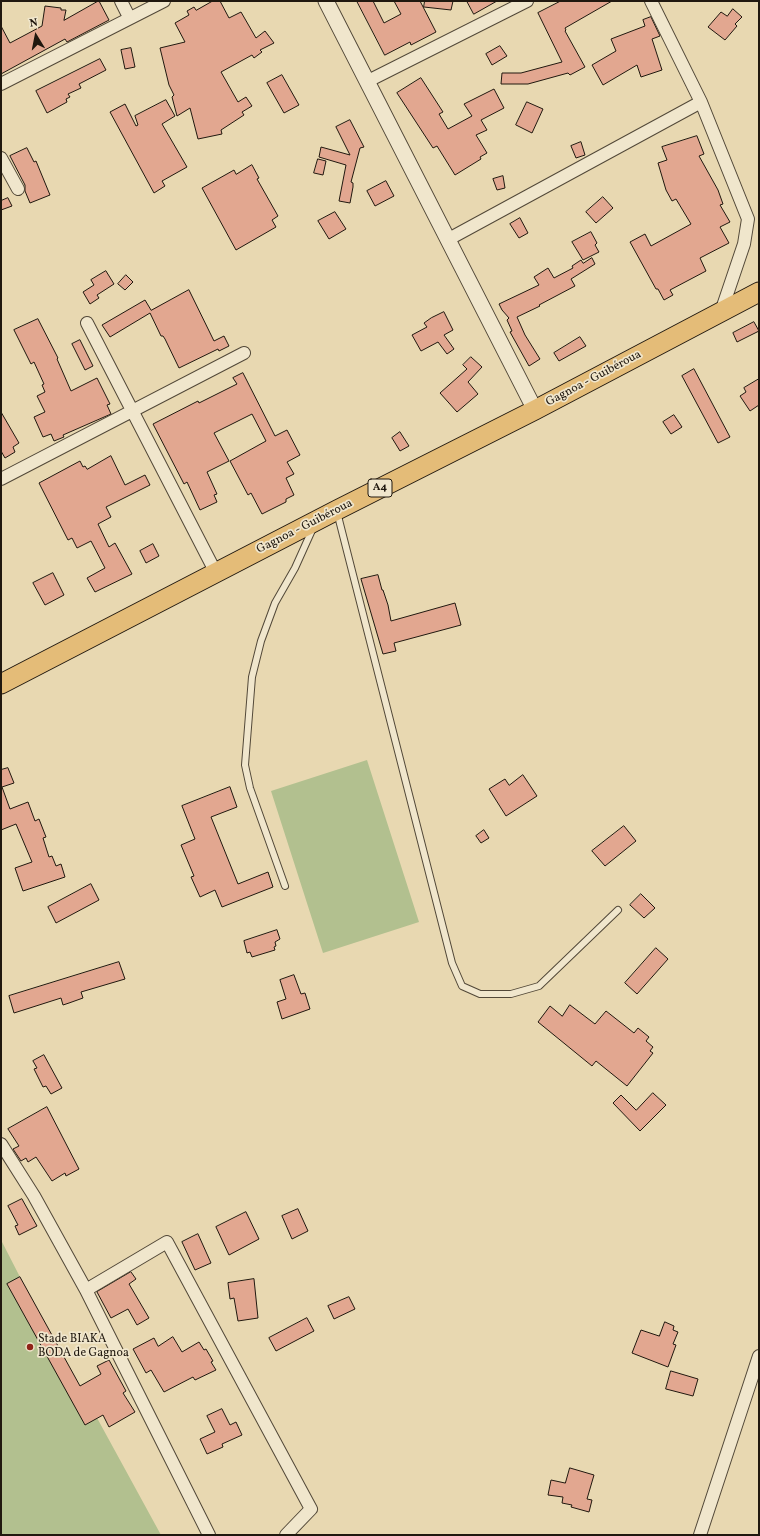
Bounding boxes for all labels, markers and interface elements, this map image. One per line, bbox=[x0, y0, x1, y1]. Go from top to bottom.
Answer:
north arrow bbox=[16, 16, 56, 56]
text: N bbox=[29, 16, 39, 32]
street label: Gagnoa - Guibéroua bbox=[544, 348, 644, 410]
road number: A4 bbox=[368, 479, 392, 497]
street label: Gagnoa - Guibéroua bbox=[255, 497, 355, 557]
place label: Stade BIAKA BODA de Gagnoa bbox=[38, 1333, 129, 1361]
marker: Stade BIAKA BODA de Gagnoa bbox=[25, 1342, 35, 1352]

